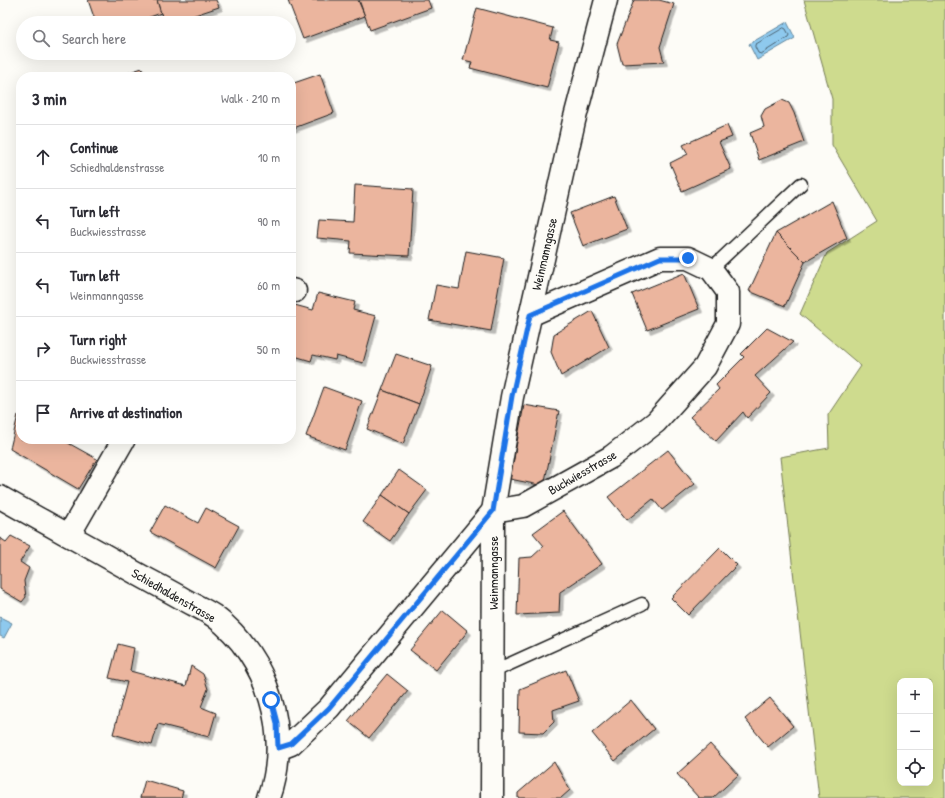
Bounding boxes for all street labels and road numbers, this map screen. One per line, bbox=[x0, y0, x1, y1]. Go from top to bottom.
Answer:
street label: Weinmanngasse bbox=[527, 216, 561, 292]
street label: Buckwiesstrasse bbox=[545, 445, 619, 499]
street label: Weinmanngasse bbox=[484, 536, 502, 610]
street label: Schiedhaldenstrasse bbox=[129, 564, 219, 626]

